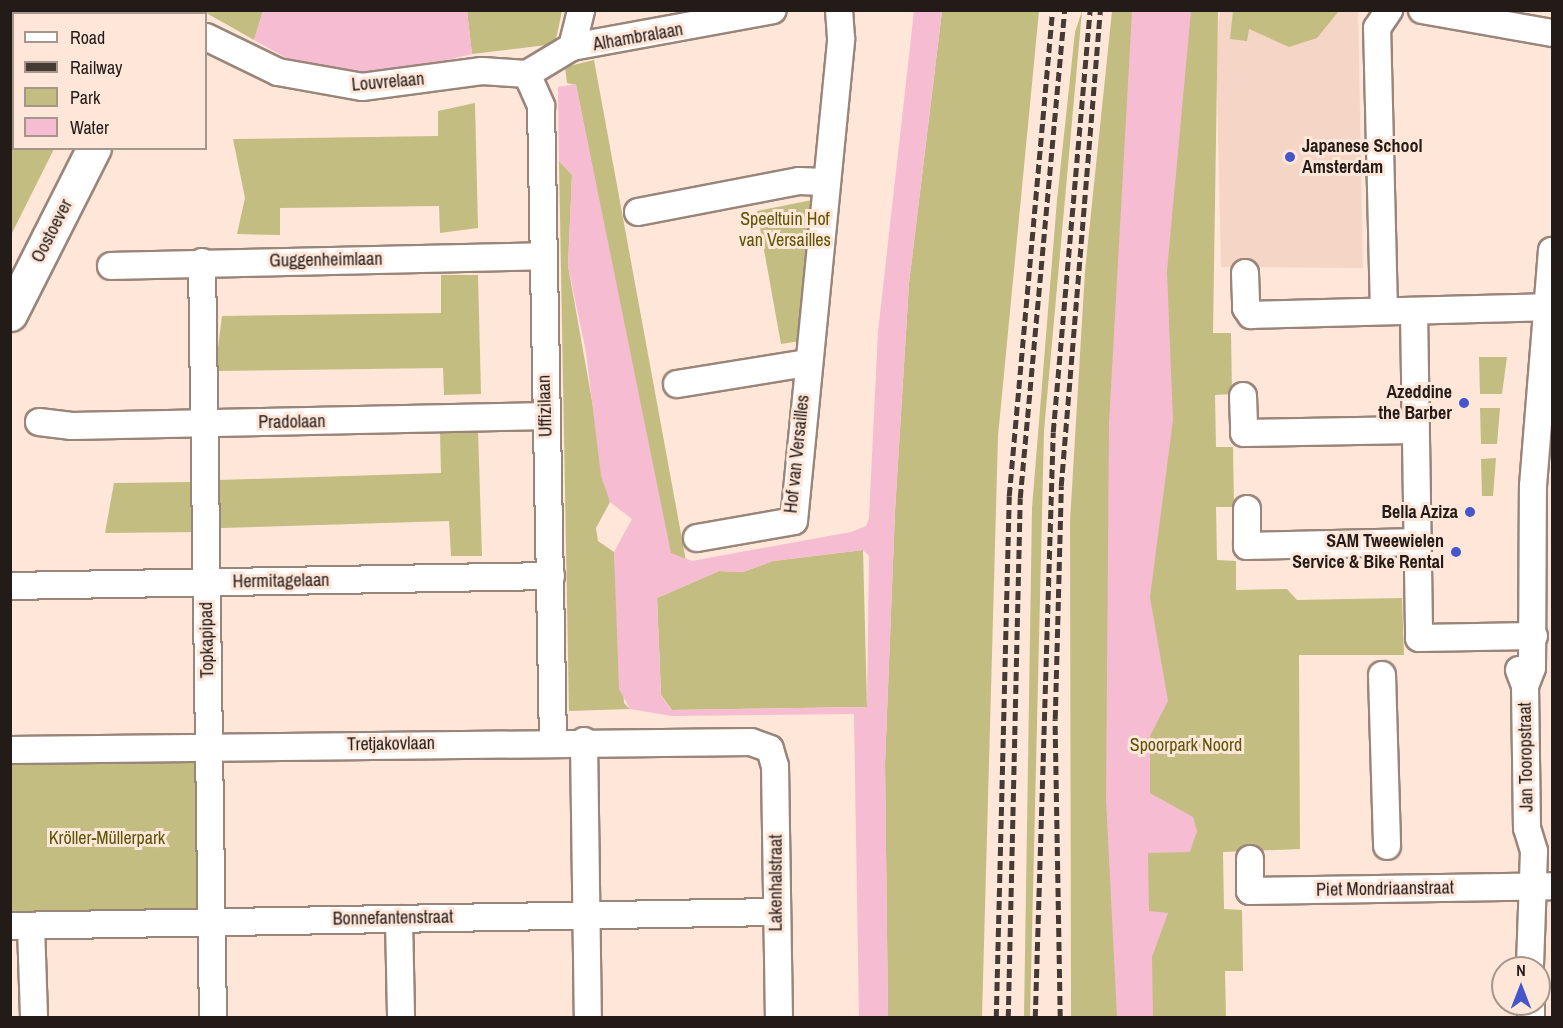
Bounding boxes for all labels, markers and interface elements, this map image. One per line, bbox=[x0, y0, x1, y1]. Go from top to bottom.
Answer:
legend bbox=[12, 12, 207, 150]
street label: Alhambralaan bbox=[591, 18, 685, 56]
text: Road bbox=[70, 25, 105, 50]
text: Railway bbox=[70, 55, 123, 80]
street label: Louvrelaan bbox=[351, 68, 425, 96]
text: Park bbox=[70, 85, 100, 110]
text: Water bbox=[70, 115, 109, 140]
place label: Japanese School Amsterdam bbox=[1302, 136, 1423, 178]
marker: Japanese School Amsterdam bbox=[1283, 150, 1297, 164]
street label: Oostoever bbox=[27, 196, 77, 266]
park label: Speeltuin Hof van Versailles bbox=[739, 209, 831, 252]
street label: Guggenheimlaan bbox=[269, 248, 383, 272]
street label: Uffizilaan bbox=[533, 375, 557, 437]
place label: Azeddine the Barber bbox=[1378, 382, 1452, 424]
street label: Hof van Versailles bbox=[780, 394, 814, 514]
marker: Azeddine the Barber bbox=[1457, 396, 1471, 410]
street label: Pradolaan bbox=[258, 411, 326, 433]
place label: Bella Aziza bbox=[1381, 501, 1458, 523]
marker: Bella Aziza bbox=[1463, 505, 1477, 519]
place label: SAM Tweewielen Service & Bike Rental bbox=[1292, 531, 1444, 574]
marker: SAM Tweewielen Service & Bike Rental bbox=[1449, 545, 1463, 559]
street label: Hermitagelaan bbox=[232, 569, 330, 593]
street label: Topkapipad bbox=[196, 602, 218, 678]
street label: Jan Tooropstraat bbox=[1514, 702, 1538, 812]
street label: Tretjakovlaan bbox=[347, 732, 435, 756]
park label: Spoorpark Noord bbox=[1130, 734, 1242, 756]
park label: Kröller-Müllerpark bbox=[49, 827, 165, 849]
street label: Lakenhalstraat bbox=[765, 835, 787, 931]
street label: Piet Mondriaanstraat bbox=[1316, 877, 1454, 901]
street label: Bonnefantenstraat bbox=[333, 906, 453, 930]
north arrow bbox=[1491, 956, 1551, 1016]
text: N bbox=[1516, 959, 1526, 981]

